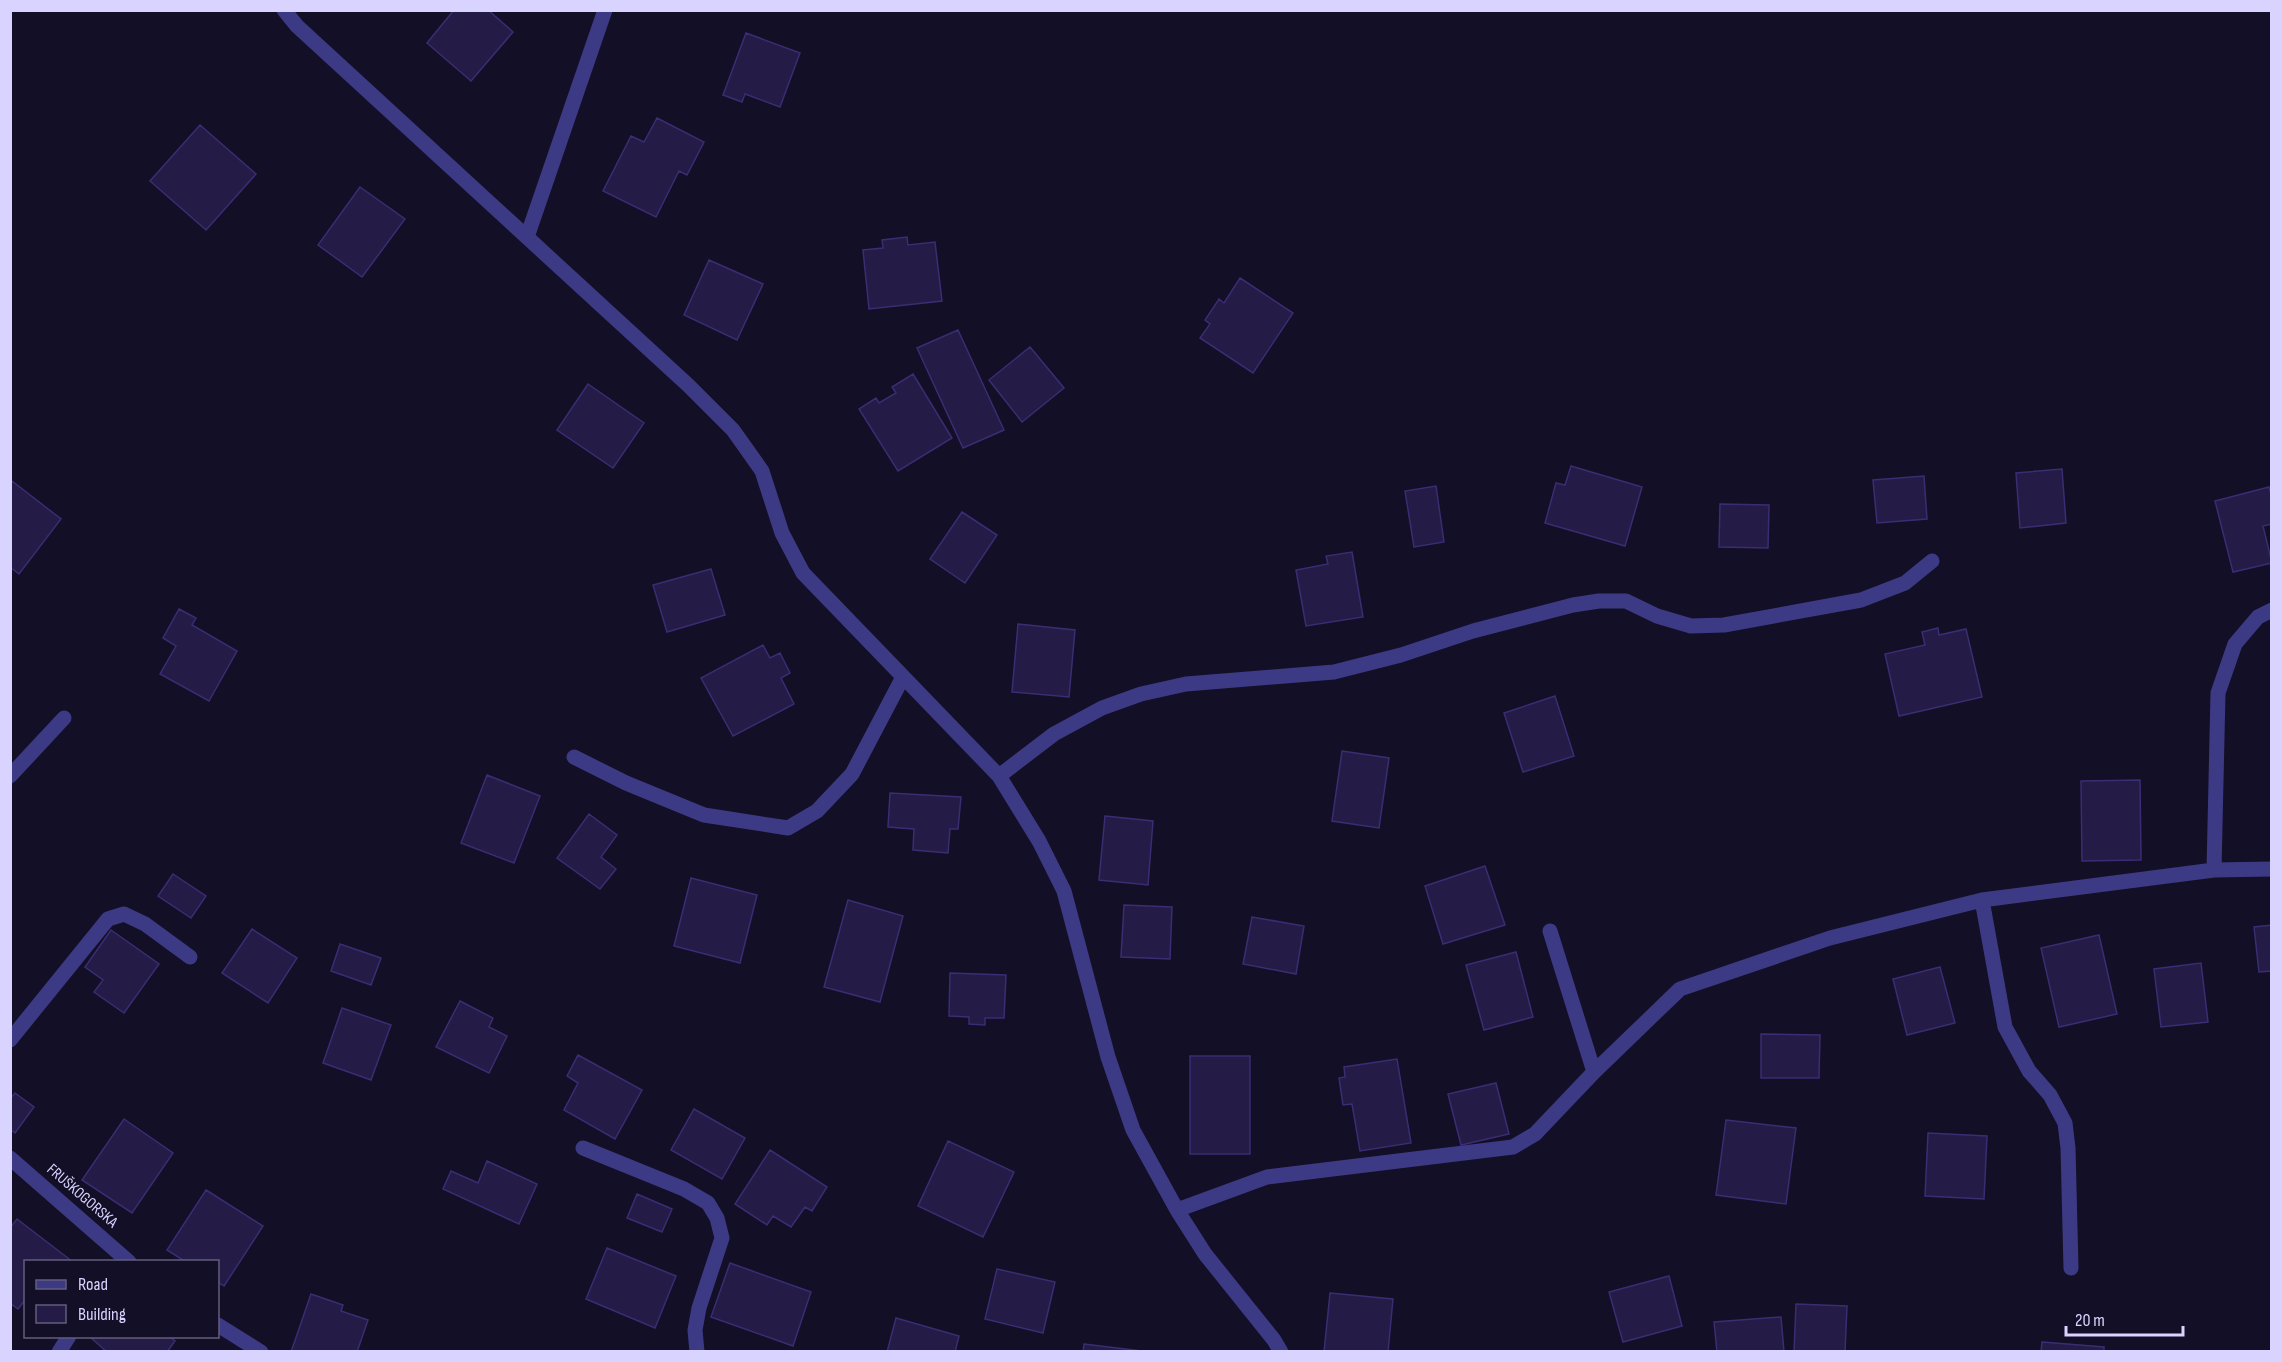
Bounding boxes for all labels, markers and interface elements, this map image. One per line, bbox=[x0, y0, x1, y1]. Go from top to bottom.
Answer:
street label: FRUŠKOGORSKA bbox=[43, 1160, 121, 1232]
legend bbox=[24, 1260, 219, 1338]
text: Road bbox=[78, 1274, 108, 1295]
scale bar bbox=[2066, 1299, 2183, 1337]
text: Building bbox=[78, 1304, 126, 1325]
text: 20 m bbox=[2075, 1310, 2105, 1331]

